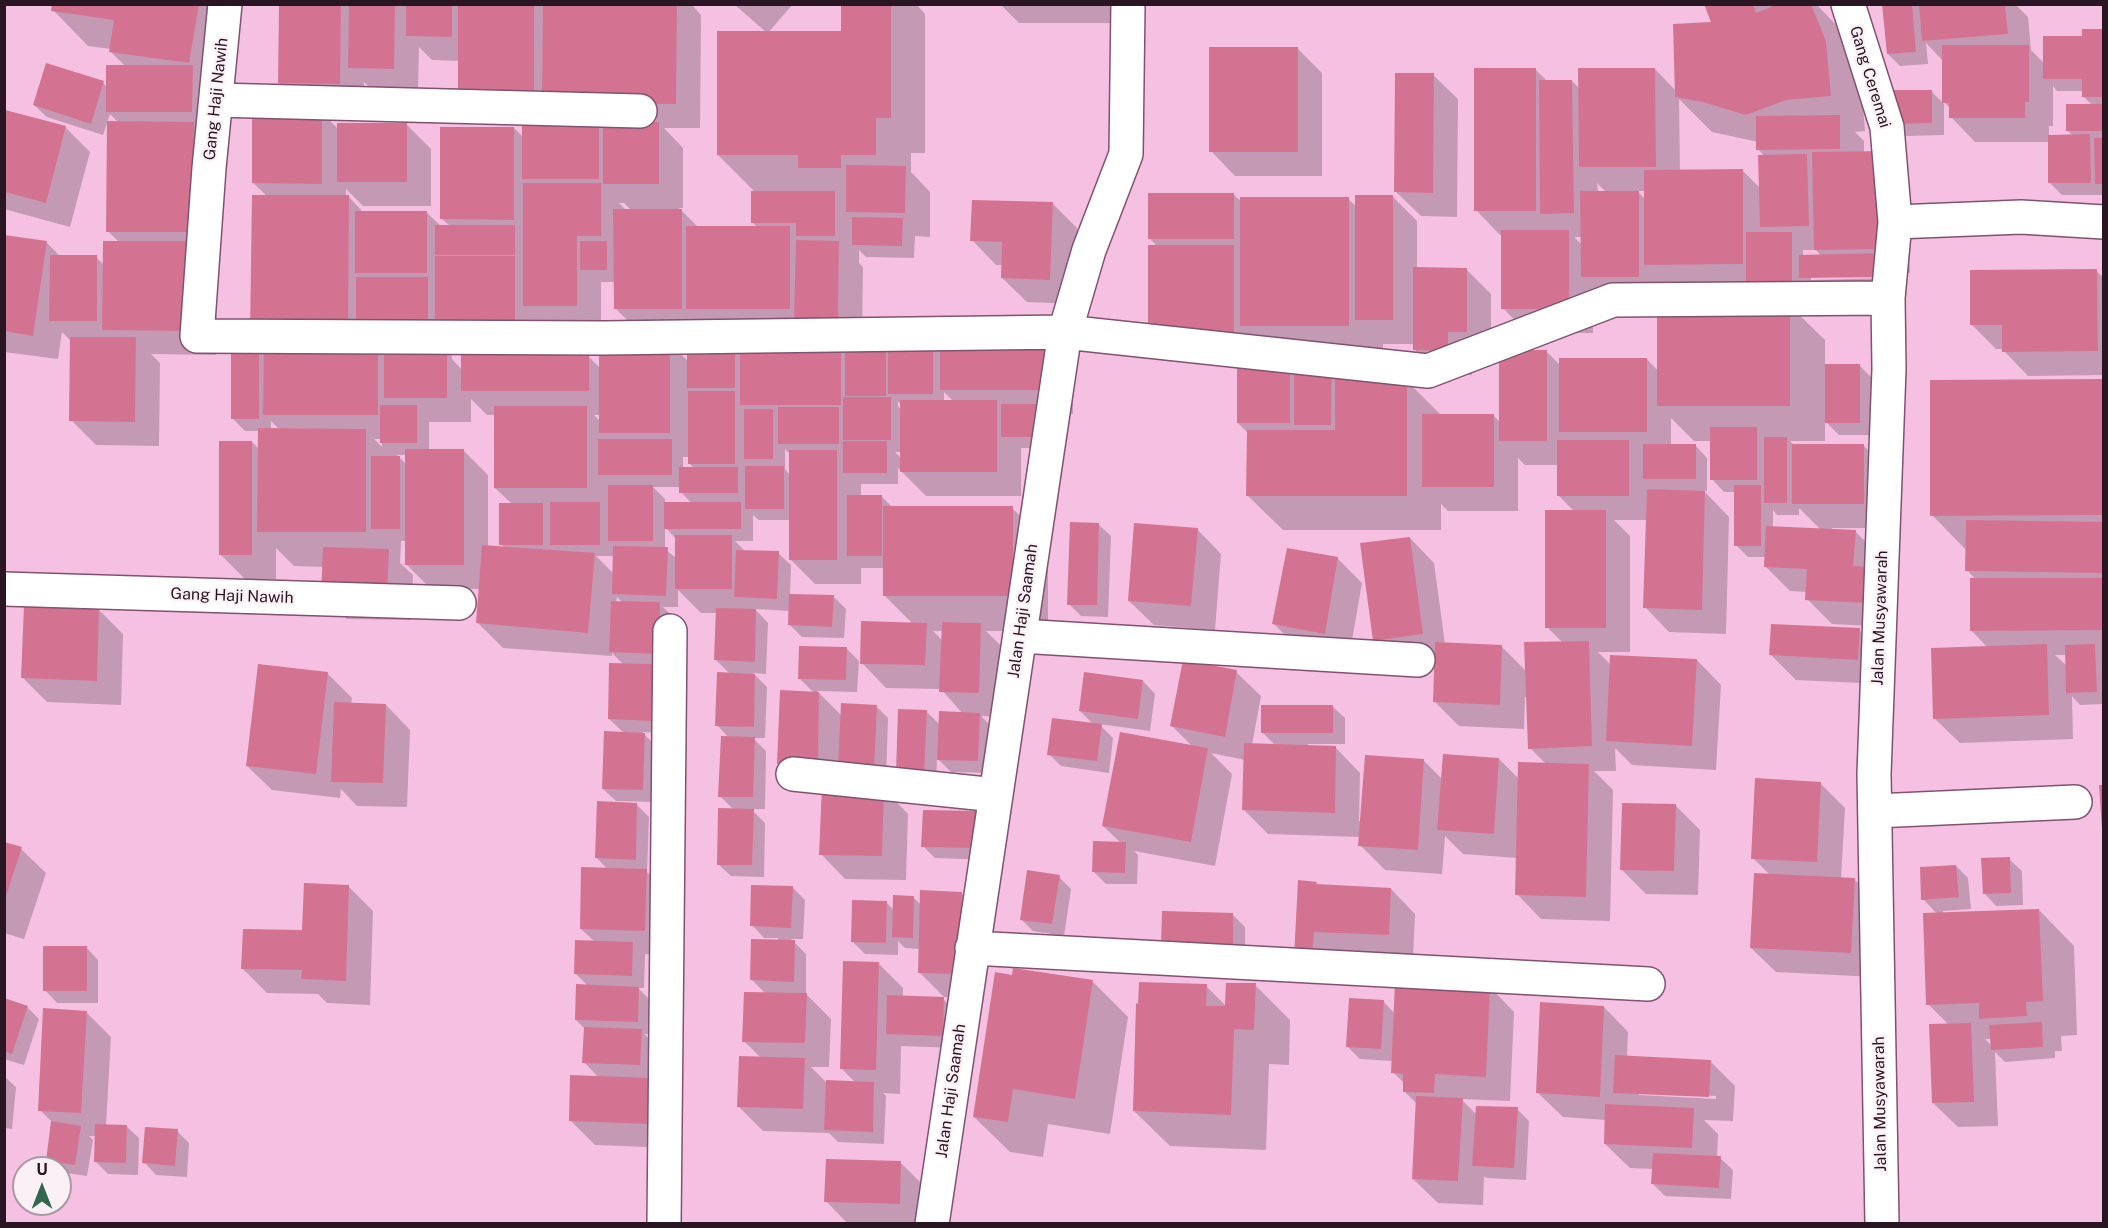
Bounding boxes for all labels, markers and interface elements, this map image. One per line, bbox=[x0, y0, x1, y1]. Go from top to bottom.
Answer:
street label: Gang Ceremai bbox=[1845, 24, 1895, 130]
street label: Gang Haji Nawih bbox=[200, 37, 232, 161]
street label: Jalan Haji Saamah bbox=[1004, 543, 1042, 679]
street label: Jalan Musyawarah bbox=[1868, 550, 1892, 686]
street label: Gang Haji Nawih bbox=[170, 584, 294, 608]
street label: Jalan Haji Saamah bbox=[932, 1023, 970, 1159]
street label: Jalan Musyawarah bbox=[1869, 1036, 1891, 1172]
north arrow bbox=[12, 1156, 72, 1216]
text: U bbox=[36, 1160, 48, 1179]

